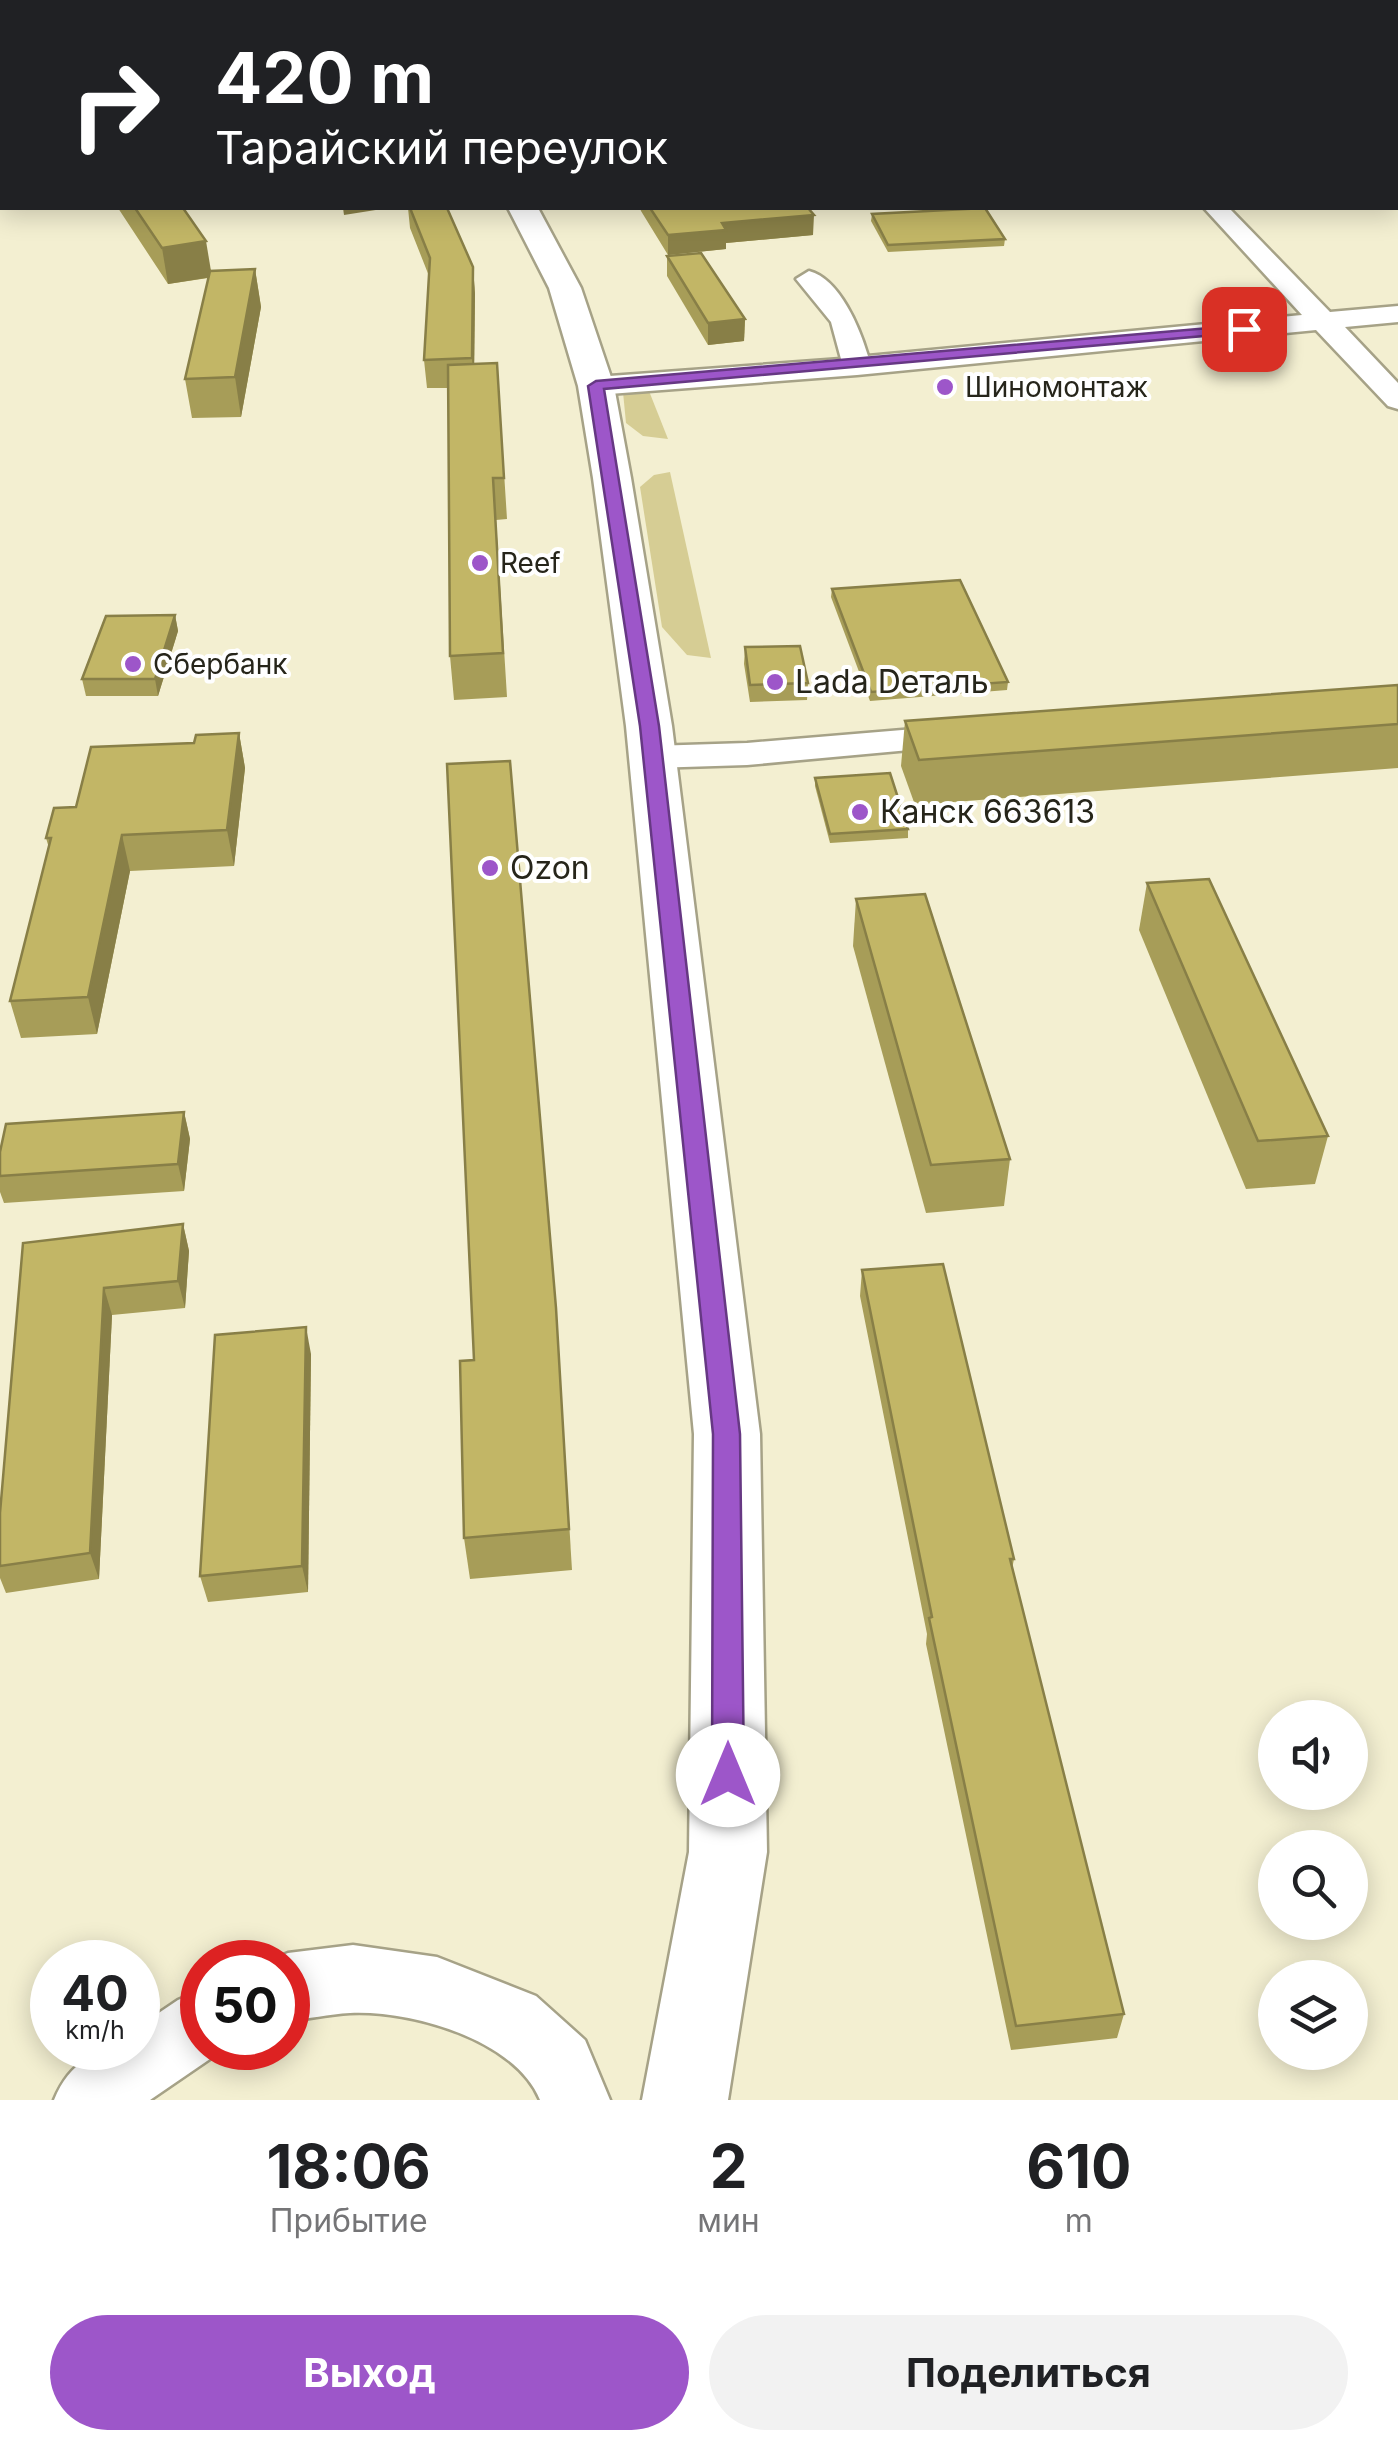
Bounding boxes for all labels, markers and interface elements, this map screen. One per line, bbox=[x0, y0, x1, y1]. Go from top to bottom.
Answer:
text: 420 m bbox=[215, 35, 434, 120]
icon: right bbox=[50, 40, 180, 170]
text: Тарайский переулок bbox=[215, 120, 668, 175]
pin bbox=[1202, 287, 1287, 372]
icon: arrive bbox=[1217, 302, 1272, 357]
place label: Шиномонтаж bbox=[965, 370, 1148, 404]
marker: Шиномонтаж bbox=[934, 376, 956, 398]
place label: Reef bbox=[500, 546, 561, 580]
marker: Reef bbox=[469, 552, 491, 574]
place label: Сбербанк bbox=[153, 647, 288, 681]
marker: Сбербанк bbox=[122, 653, 144, 675]
place label: Lada Dеталь bbox=[795, 662, 989, 701]
marker: Lada Dеталь bbox=[764, 671, 786, 693]
place label: Канск 663613 bbox=[880, 792, 1095, 831]
marker: Канск 663613 bbox=[849, 801, 871, 823]
place label: Ozon bbox=[510, 848, 590, 887]
marker: Ozon bbox=[479, 857, 501, 879]
map controls bbox=[1258, 1700, 1368, 2070]
button: sound bbox=[1258, 1700, 1368, 1810]
position arrow bbox=[676, 1723, 780, 1827]
button: search bbox=[1258, 1830, 1368, 1940]
speed limit sign: 50 bbox=[180, 1940, 310, 2070]
button: layers bbox=[1258, 1960, 1368, 2070]
text: 40 bbox=[61, 1963, 129, 2023]
text: km/h bbox=[65, 2015, 125, 2045]
text: 18:06 bbox=[266, 2130, 431, 2202]
text: 2 bbox=[710, 2130, 747, 2202]
text: 610 bbox=[1026, 2130, 1132, 2202]
text: Прибытие bbox=[270, 2201, 428, 2240]
text: мин bbox=[697, 2201, 760, 2240]
text: m bbox=[1065, 2201, 1093, 2240]
button: Выход bbox=[50, 2315, 689, 2430]
button: Поделиться bbox=[709, 2315, 1348, 2430]

